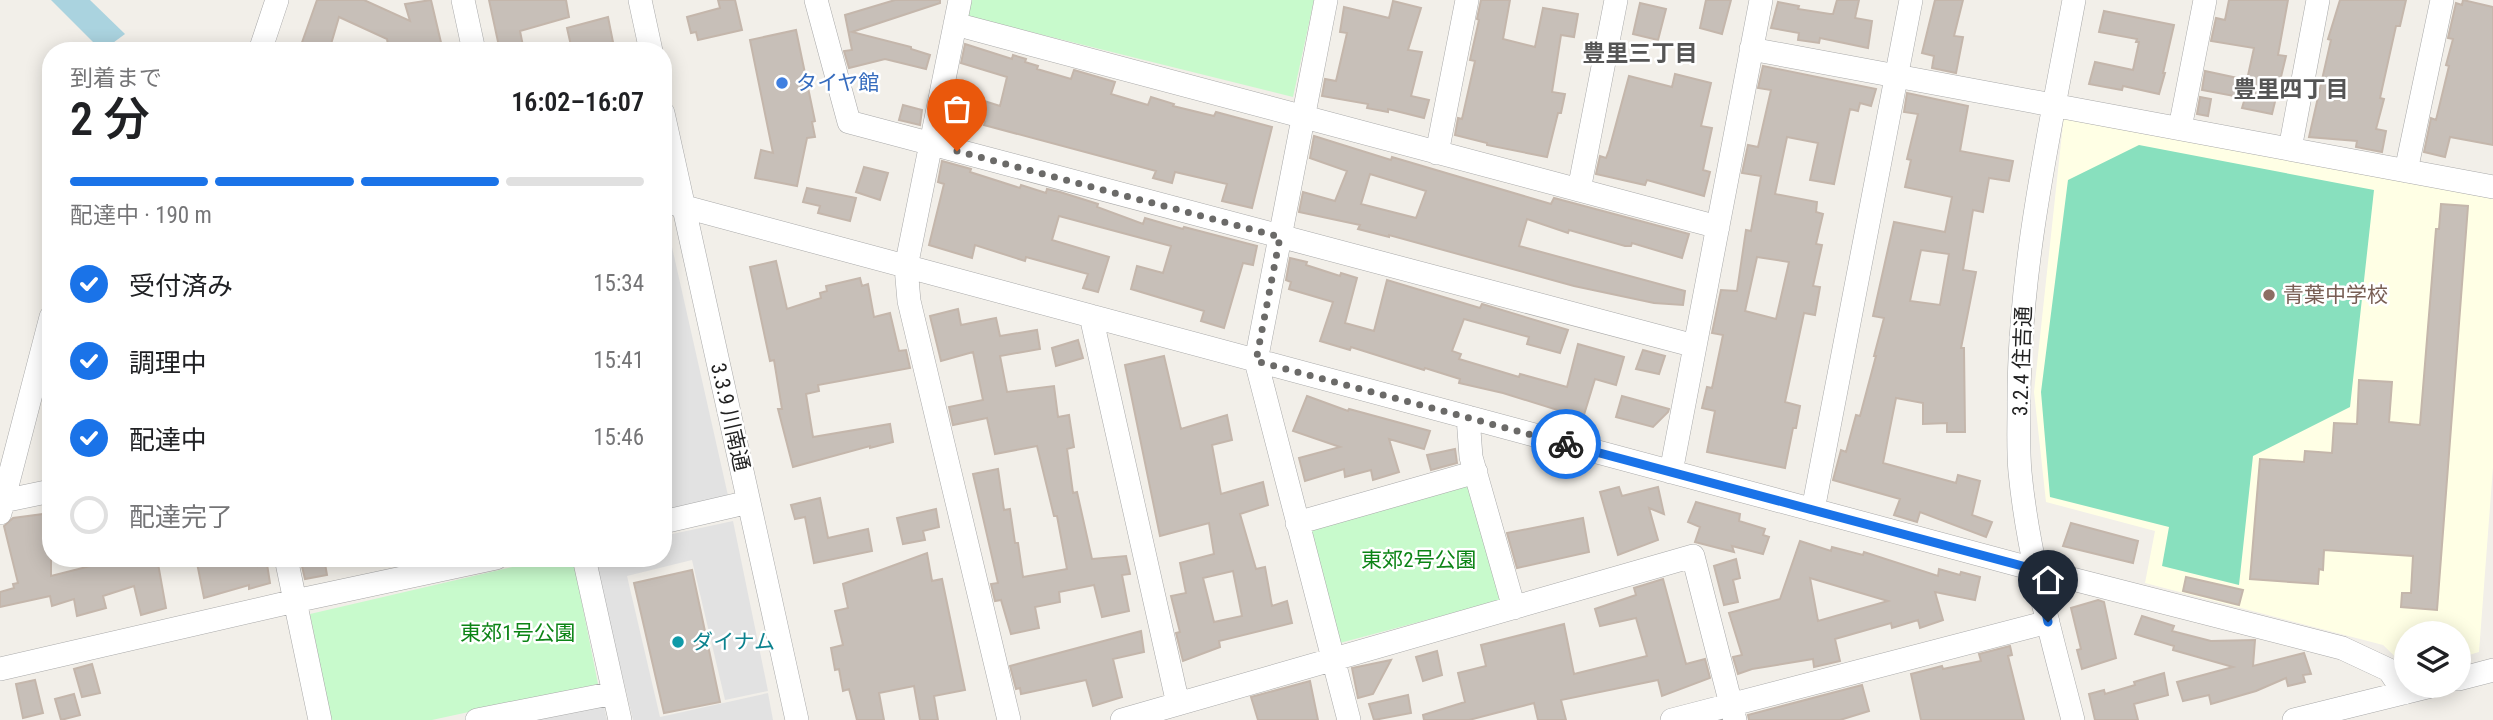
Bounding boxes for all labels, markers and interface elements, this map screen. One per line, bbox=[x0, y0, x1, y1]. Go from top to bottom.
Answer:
district label: 豊里三丁目 bbox=[1583, 40, 1698, 67]
text: 到着まで bbox=[70, 65, 162, 92]
place label: タイヤ館 bbox=[796, 71, 879, 95]
marker: タイヤ館 bbox=[774, 75, 790, 91]
district label: 豊里四丁目 bbox=[2234, 76, 2349, 103]
pin bbox=[927, 79, 987, 151]
text: 16:02–16:07 bbox=[511, 87, 644, 117]
icon: bag bbox=[938, 90, 976, 128]
text: 2 分 bbox=[70, 92, 150, 146]
text: 配達中 · 190 m bbox=[70, 202, 212, 229]
icon: check bbox=[70, 265, 108, 303]
text: 15:34 bbox=[593, 270, 644, 297]
text: 受付済み bbox=[129, 271, 233, 301]
place label: 青葉中学校 bbox=[2283, 283, 2388, 307]
marker: 青葉中学校 bbox=[2261, 287, 2277, 303]
street label: 3.2.4 住吉通 bbox=[2008, 306, 2036, 416]
icon: check bbox=[70, 342, 108, 380]
text: 15:41 bbox=[593, 347, 644, 374]
text: 調理中 bbox=[129, 348, 207, 378]
street label: 3.3.9 川南通 bbox=[706, 361, 754, 473]
courier bbox=[1531, 409, 1601, 479]
icon: check bbox=[70, 419, 108, 457]
text: 15:46 bbox=[593, 424, 644, 451]
text: 配達中 bbox=[129, 425, 207, 455]
icon: bike bbox=[1547, 425, 1585, 463]
text: 配達完了 bbox=[129, 502, 233, 532]
park label: 東郊2号公園 bbox=[1361, 548, 1477, 572]
pin bbox=[2018, 550, 2078, 622]
icon: home bbox=[2029, 561, 2067, 599]
park label: 東郊1号公園 bbox=[460, 621, 576, 645]
map controls bbox=[2394, 621, 2471, 698]
button: layers bbox=[2394, 621, 2471, 698]
place label: ダイナム bbox=[692, 630, 775, 654]
marker: ダイナム bbox=[670, 634, 686, 650]

